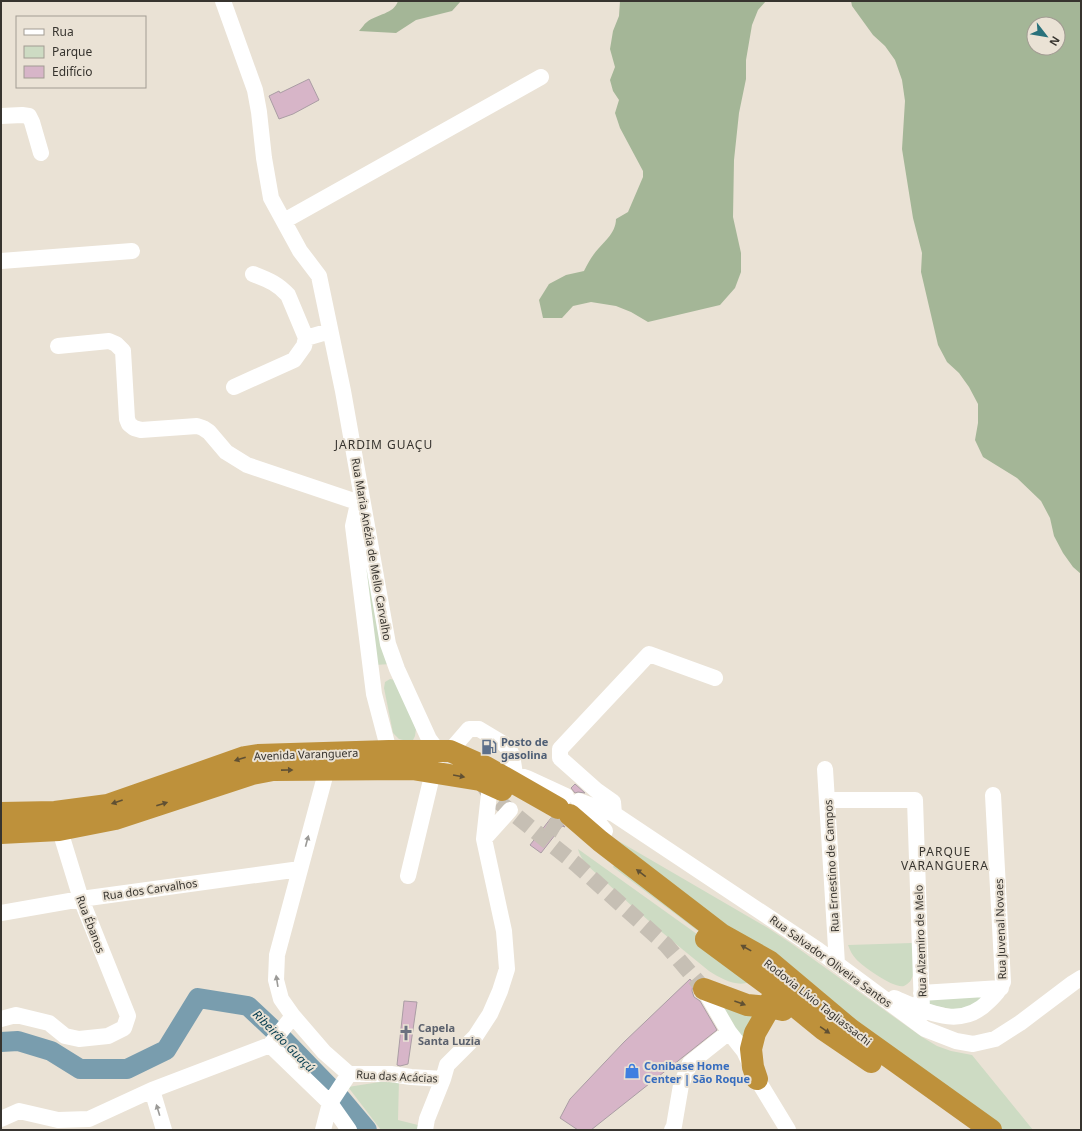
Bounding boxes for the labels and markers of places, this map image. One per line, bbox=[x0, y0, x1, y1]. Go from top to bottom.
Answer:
place label: Posto de gasolina bbox=[501, 734, 549, 762]
fuel station icon: Posto de gasolina bbox=[480, 738, 498, 756]
place label: Capela Santa Luzia bbox=[418, 1020, 481, 1048]
church icon: Capela Santa Luzia bbox=[397, 1024, 415, 1042]
place label: Conibase Home Center | São Roque bbox=[644, 1058, 750, 1086]
shop icon: Conibase Home Center | São Roque bbox=[623, 1062, 641, 1080]

